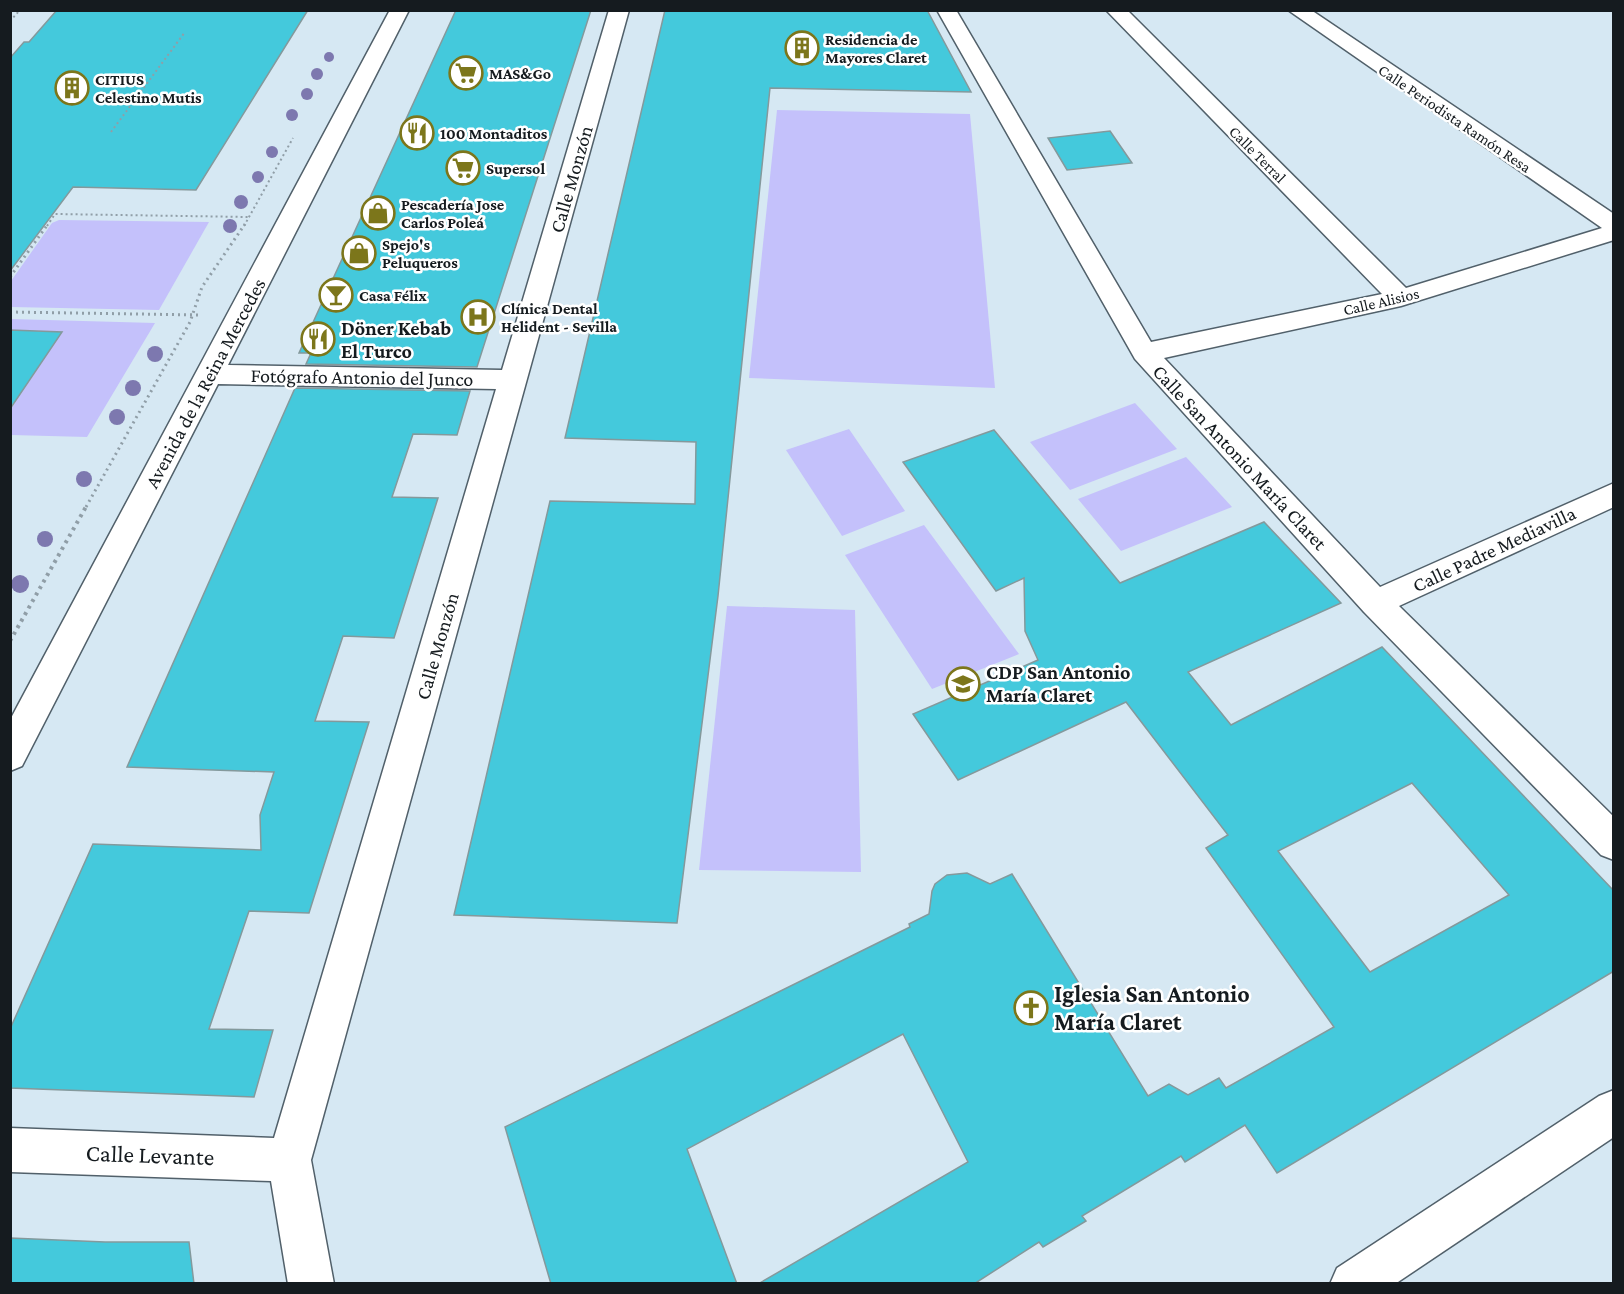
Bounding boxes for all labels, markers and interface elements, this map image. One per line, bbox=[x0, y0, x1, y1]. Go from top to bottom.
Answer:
building icon: Residencia de Mayores Claret bbox=[784, 30, 820, 66]
place label: Residencia de Mayores Claret bbox=[825, 31, 927, 66]
supermarket icon: MAS&Go bbox=[448, 55, 484, 91]
street label: Calle Periodista Ramón Resa bbox=[1375, 61, 1535, 176]
place label: MAS&Go bbox=[489, 65, 551, 82]
building icon: CITIUS Celestino Mutis bbox=[54, 70, 90, 106]
place label: CITIUS Celestino Mutis bbox=[95, 71, 202, 106]
restaurant icon: 100 Montaditos bbox=[399, 115, 435, 151]
street label: Calle Monzón bbox=[545, 123, 597, 235]
street label: Calle Terral bbox=[1226, 123, 1289, 186]
place label: 100 Montaditos bbox=[440, 125, 548, 142]
supermarket icon: Supersol bbox=[445, 150, 481, 186]
place label: Supersol bbox=[486, 160, 545, 177]
shop icon: Pescadería Jose Carlos Poleá bbox=[360, 195, 396, 231]
place label: Pescadería Jose Carlos Poleá bbox=[401, 196, 505, 231]
shop icon: Spejo's Peluqueros bbox=[341, 235, 377, 271]
place label: Spejo's Peluqueros bbox=[382, 236, 458, 271]
street label: Avenida de la Reina Mercedes bbox=[140, 274, 270, 492]
bar icon: Casa Félix bbox=[318, 277, 354, 313]
street label: Calle Alisios bbox=[1342, 285, 1421, 318]
place label: Casa Félix bbox=[359, 287, 427, 304]
hospital icon: Clínica Dental Helident - Sevilla bbox=[460, 299, 496, 335]
place label: Clínica Dental Helident - Sevilla bbox=[501, 300, 617, 335]
place label: Döner Kebab El Turco bbox=[341, 317, 451, 362]
restaurant icon: Döner Kebab El Turco bbox=[300, 321, 336, 357]
street label: Calle San Antonio María Claret bbox=[1148, 360, 1332, 554]
street label: Fotógrafo Antonio del Junco bbox=[250, 364, 474, 391]
street label: Calle Padre Mediavilla bbox=[1409, 502, 1579, 596]
street label: Calle Monzón bbox=[411, 590, 463, 702]
place label: CDP San Antonio María Claret bbox=[986, 661, 1130, 706]
school or university icon: CDP San Antonio María Claret bbox=[945, 666, 981, 702]
place label: Iglesia San Antonio María Claret bbox=[1054, 980, 1250, 1035]
church icon: Iglesia San Antonio María Claret bbox=[1013, 990, 1049, 1026]
street label: Calle Levante bbox=[85, 1139, 215, 1170]

